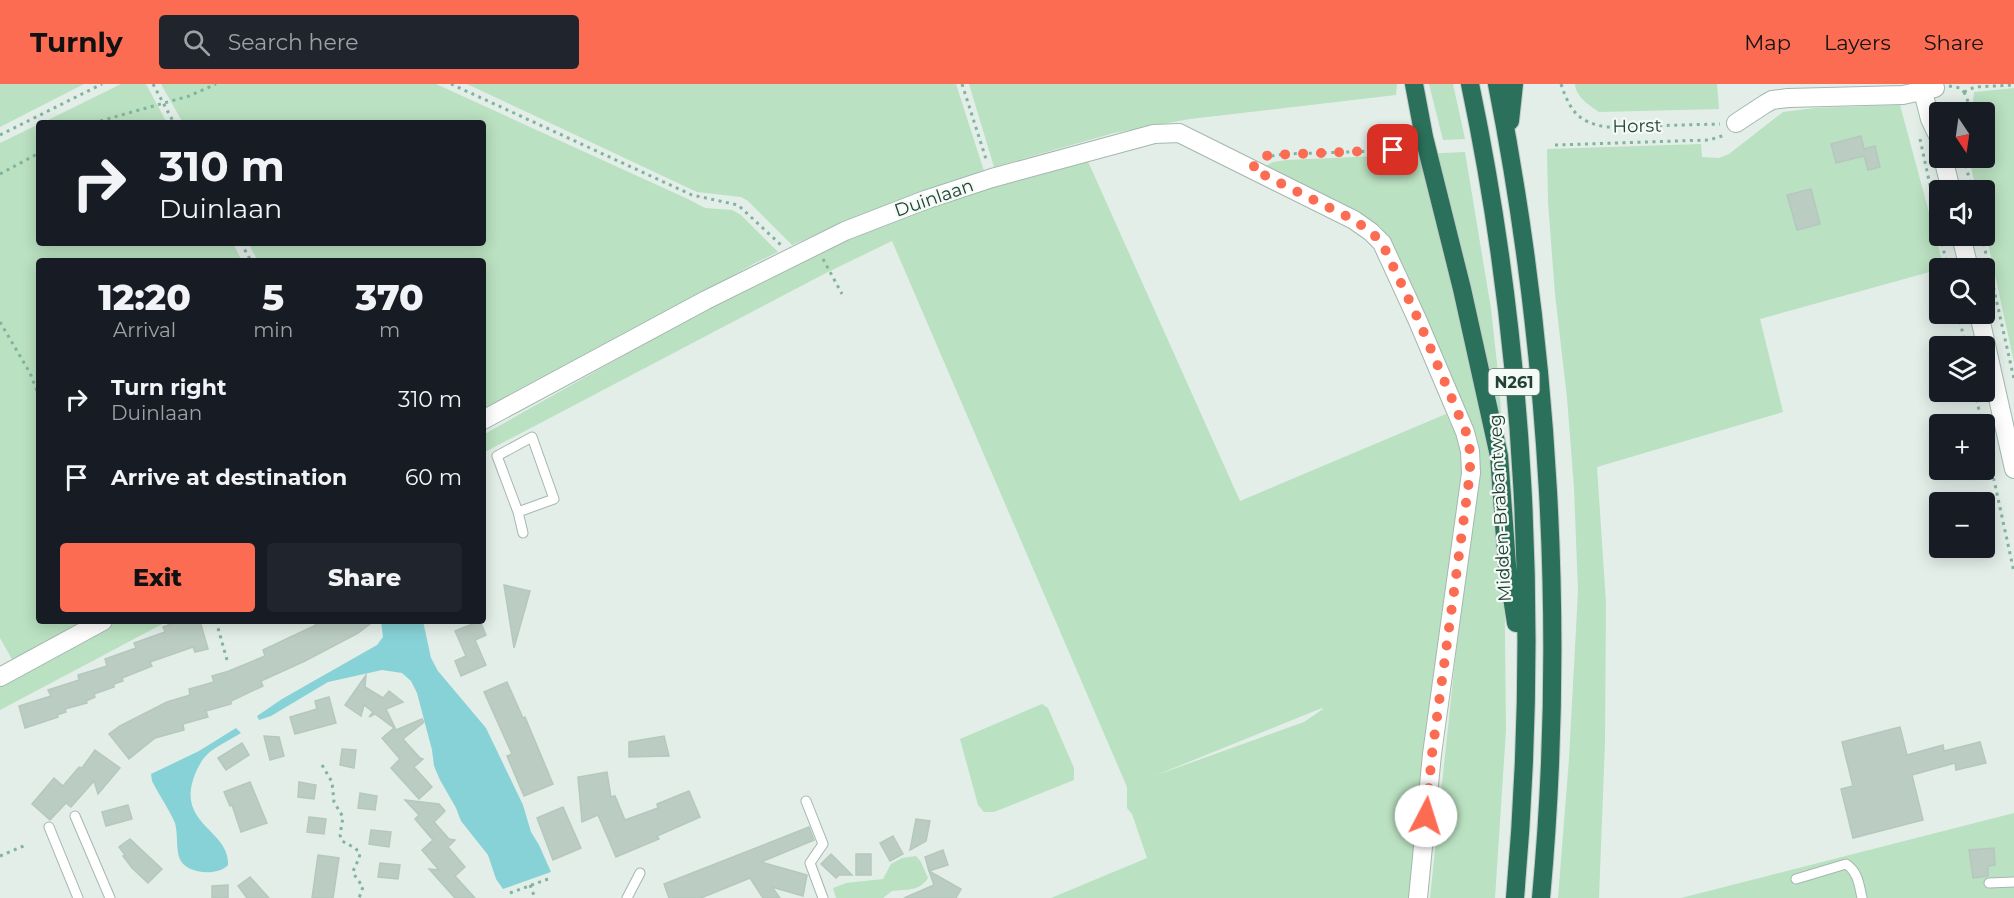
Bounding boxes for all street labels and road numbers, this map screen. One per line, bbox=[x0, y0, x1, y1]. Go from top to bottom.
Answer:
street label: Horst bbox=[1612, 115, 1662, 137]
street label: Duinlaan bbox=[892, 174, 976, 222]
road number: N261 bbox=[1488, 369, 1540, 395]
street label: Midden-Brabantweg bbox=[1484, 414, 1516, 602]

